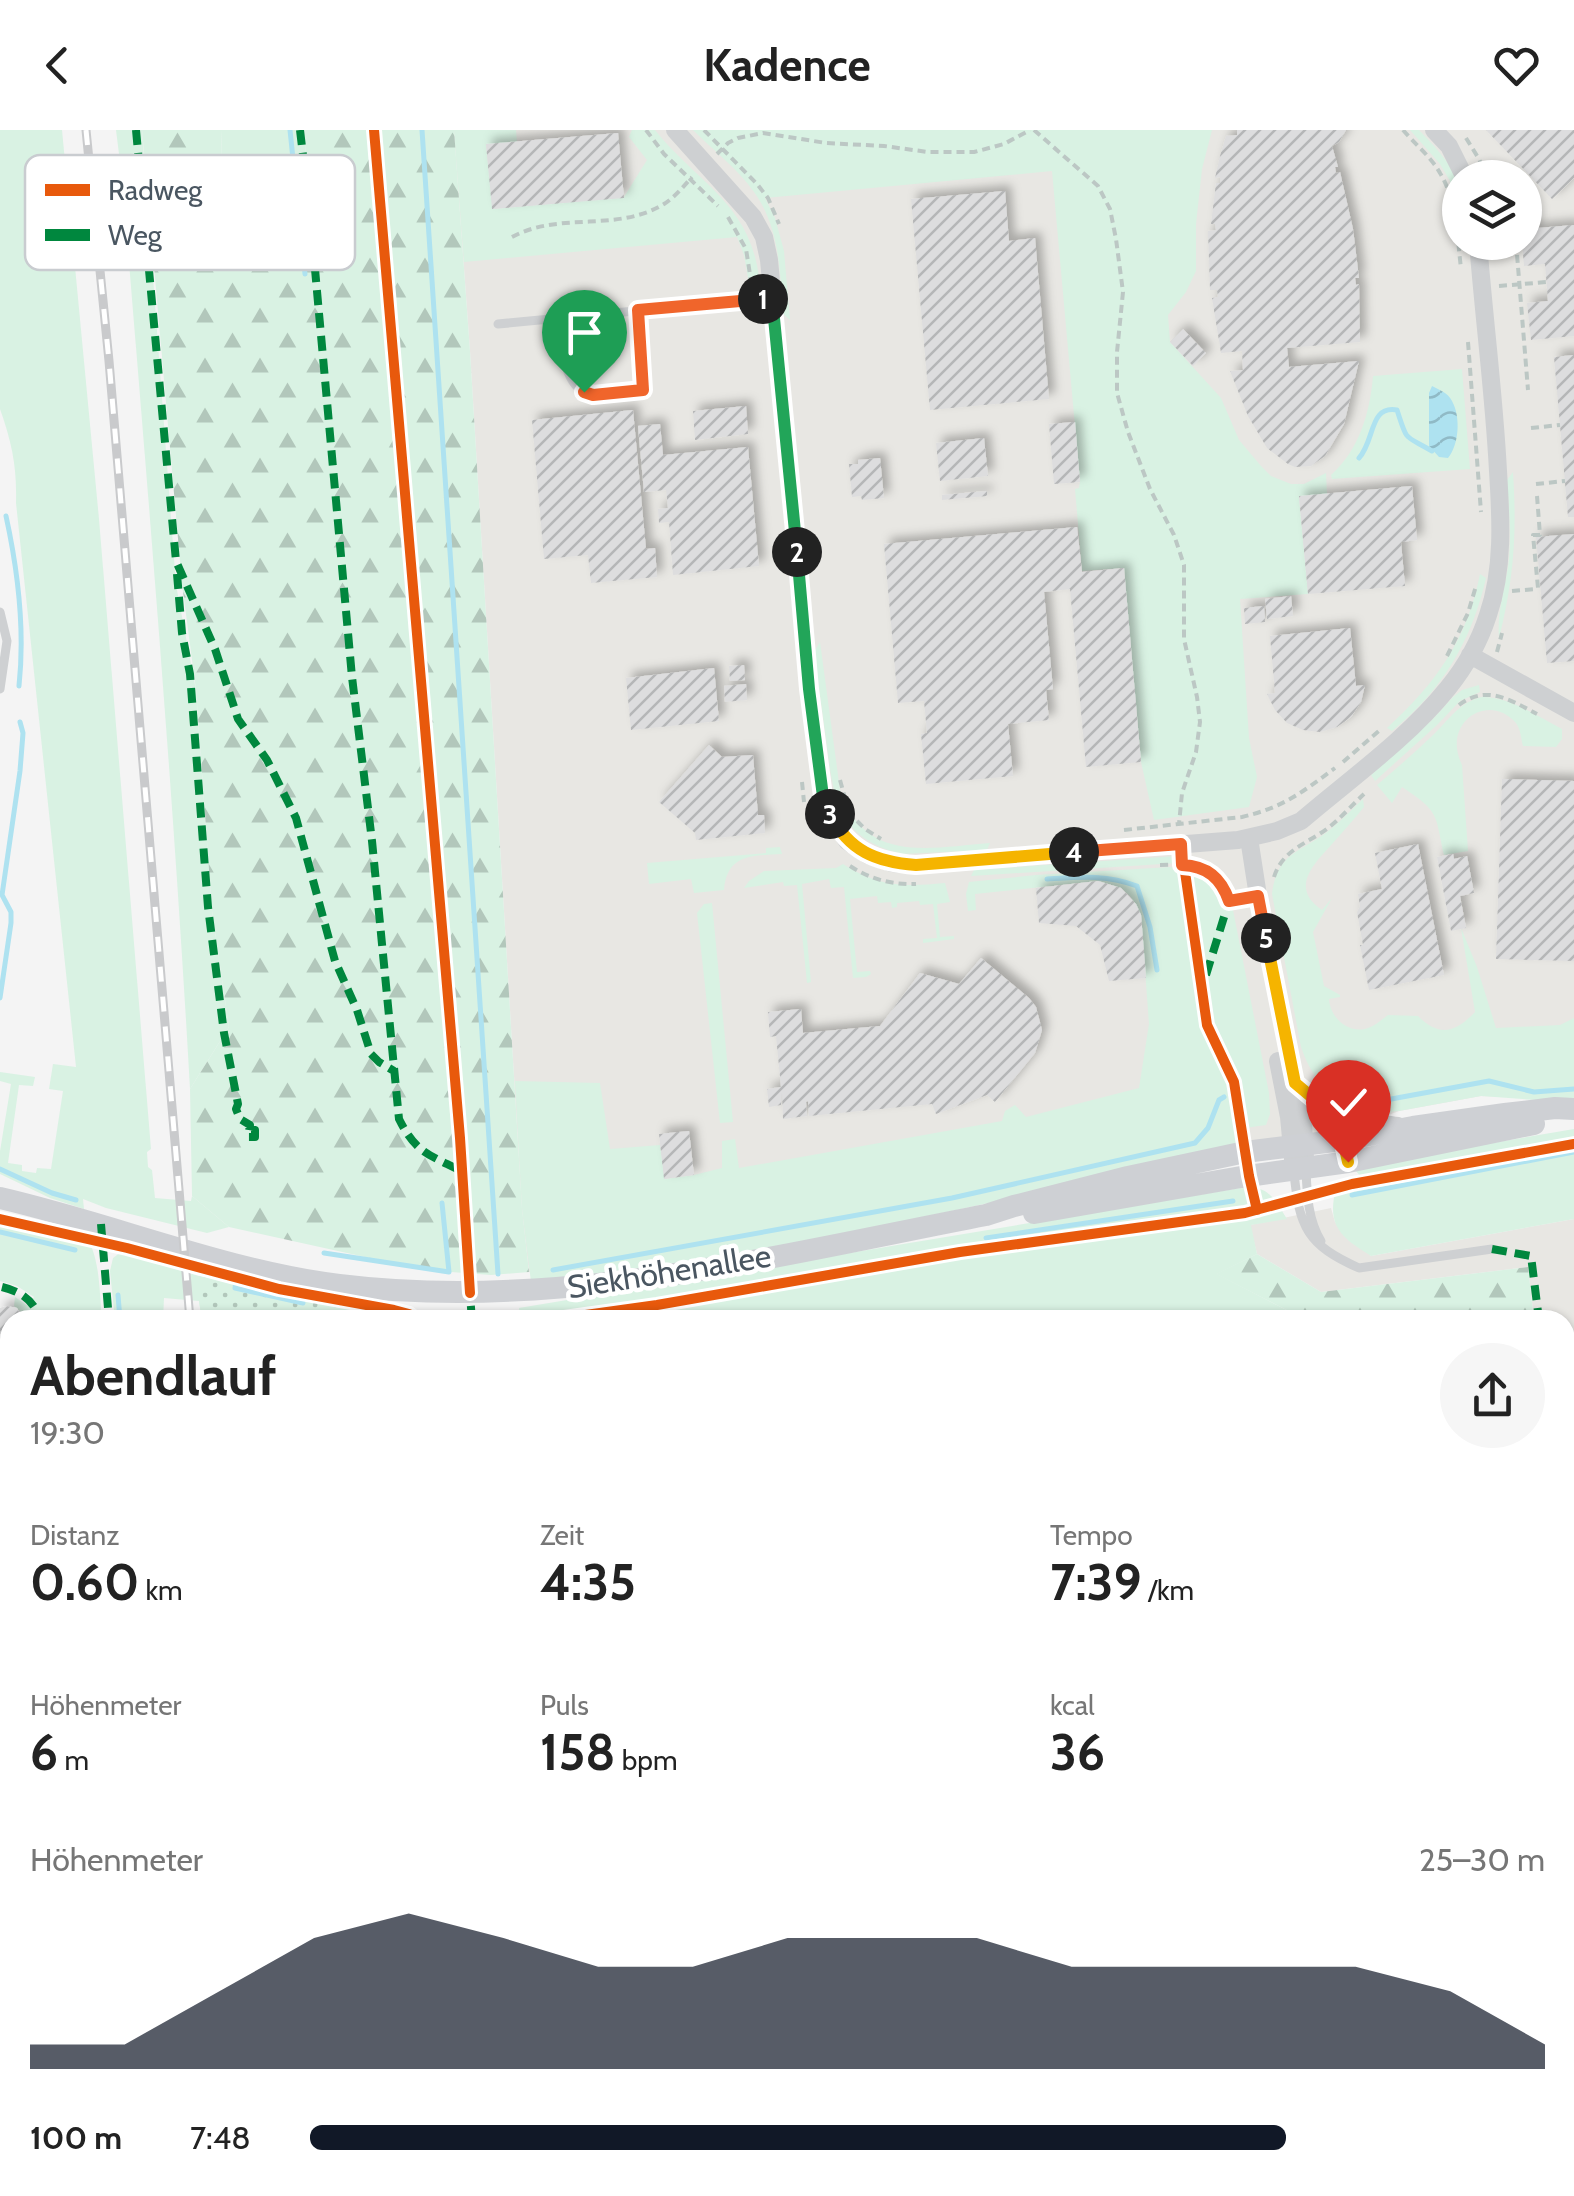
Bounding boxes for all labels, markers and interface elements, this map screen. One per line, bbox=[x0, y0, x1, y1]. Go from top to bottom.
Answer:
icon: back bbox=[30, 38, 85, 93]
text: Kadence bbox=[703, 38, 871, 92]
icon: heart bbox=[1489, 38, 1544, 93]
legend bbox=[25, 155, 355, 270]
map controls bbox=[1442, 160, 1542, 260]
button: layers bbox=[1442, 160, 1542, 260]
text: Radweg bbox=[108, 173, 203, 207]
text: Weg bbox=[108, 218, 163, 252]
pin: 1 bbox=[738, 274, 788, 324]
text: 1 bbox=[758, 282, 768, 316]
pin bbox=[542, 290, 627, 393]
icon: arrive bbox=[557, 305, 612, 360]
pin: 2 bbox=[772, 527, 822, 577]
text: 2 bbox=[790, 535, 804, 569]
pin: 3 bbox=[805, 789, 855, 839]
text: 3 bbox=[822, 797, 838, 831]
pin: 4 bbox=[1049, 827, 1099, 877]
text: 4 bbox=[1065, 835, 1083, 869]
pin: 5 bbox=[1241, 913, 1291, 963]
text: 5 bbox=[1258, 921, 1274, 955]
pin bbox=[1306, 1060, 1391, 1163]
icon: check bbox=[1321, 1075, 1376, 1130]
street label: Siekhöhenallee bbox=[564, 1236, 774, 1306]
text: Abendlauf bbox=[30, 1342, 277, 1409]
button: share bbox=[1440, 1343, 1545, 1448]
text: 19:30 bbox=[30, 1413, 105, 1452]
text: Distanz bbox=[30, 1518, 119, 1552]
text: Zeit bbox=[540, 1518, 584, 1552]
text: Tempo bbox=[1050, 1518, 1133, 1552]
text: 0.60 bbox=[30, 1552, 139, 1613]
text: 4:35 bbox=[540, 1552, 636, 1613]
text: 7:39 bbox=[1050, 1552, 1142, 1613]
text: km bbox=[139, 1573, 183, 1607]
text: /km bbox=[1142, 1573, 1194, 1607]
text: Höhenmeter bbox=[30, 1688, 181, 1722]
text: Puls bbox=[540, 1688, 589, 1722]
text: kcal bbox=[1050, 1688, 1095, 1722]
text: 6 bbox=[30, 1722, 58, 1783]
text: 158 bbox=[540, 1722, 616, 1783]
text: 36 bbox=[1050, 1722, 1105, 1783]
text: m bbox=[58, 1743, 89, 1777]
text: bpm bbox=[616, 1743, 678, 1777]
text: Höhenmeter bbox=[30, 1840, 203, 1879]
text: 25–30 m bbox=[1419, 1840, 1545, 1879]
text: 100 m bbox=[30, 2118, 122, 2157]
text: 7:48 bbox=[190, 2118, 251, 2157]

